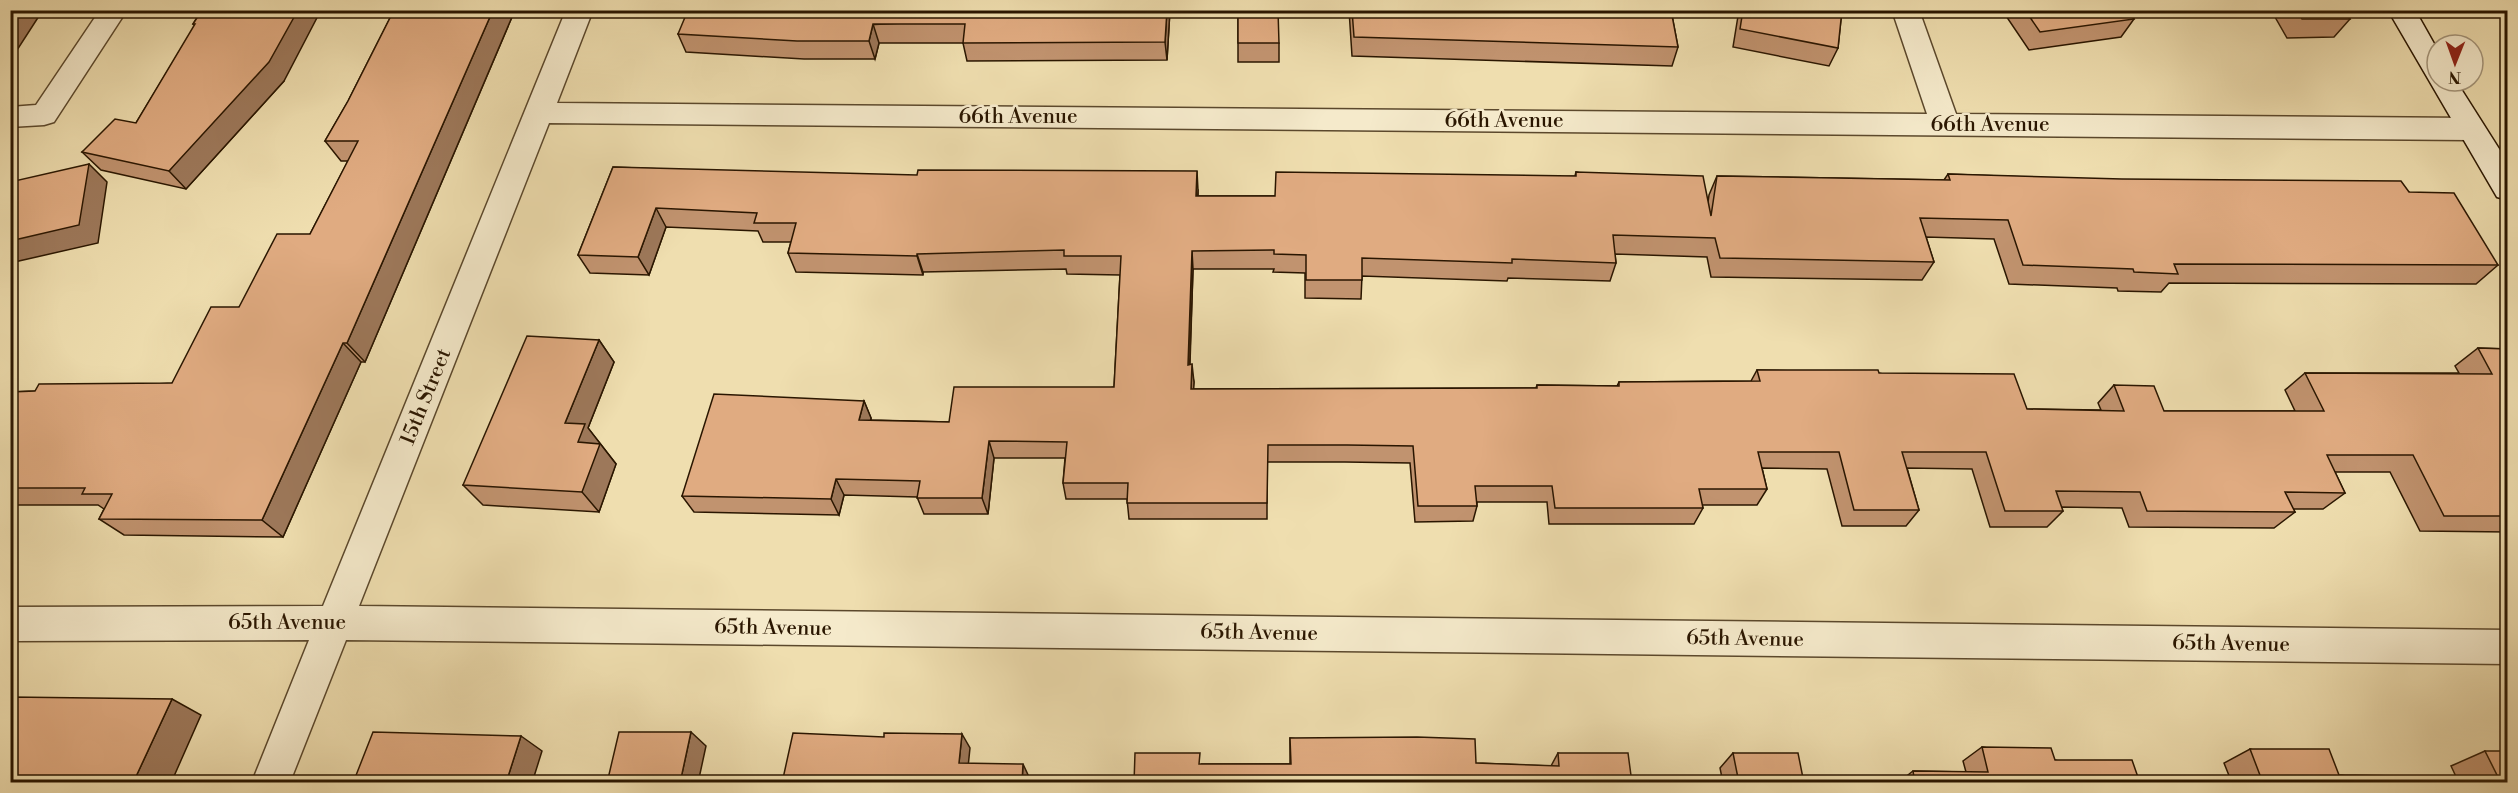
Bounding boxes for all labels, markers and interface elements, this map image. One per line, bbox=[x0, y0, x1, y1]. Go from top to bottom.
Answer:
north arrow bbox=[2425, 33, 2485, 93]
text: N bbox=[2448, 67, 2461, 87]
street label: 66th Avenue bbox=[958, 104, 1078, 130]
street label: 66th Avenue bbox=[1444, 108, 1564, 134]
street label: 66th Avenue bbox=[1930, 112, 2050, 138]
street label: 15th Street bbox=[395, 344, 457, 449]
street label: 65th Avenue bbox=[228, 610, 346, 636]
street label: 65th Avenue bbox=[714, 614, 832, 642]
street label: 65th Avenue bbox=[1200, 619, 1318, 647]
street label: 65th Avenue bbox=[1686, 625, 1804, 653]
street label: 65th Avenue bbox=[2172, 630, 2290, 658]

